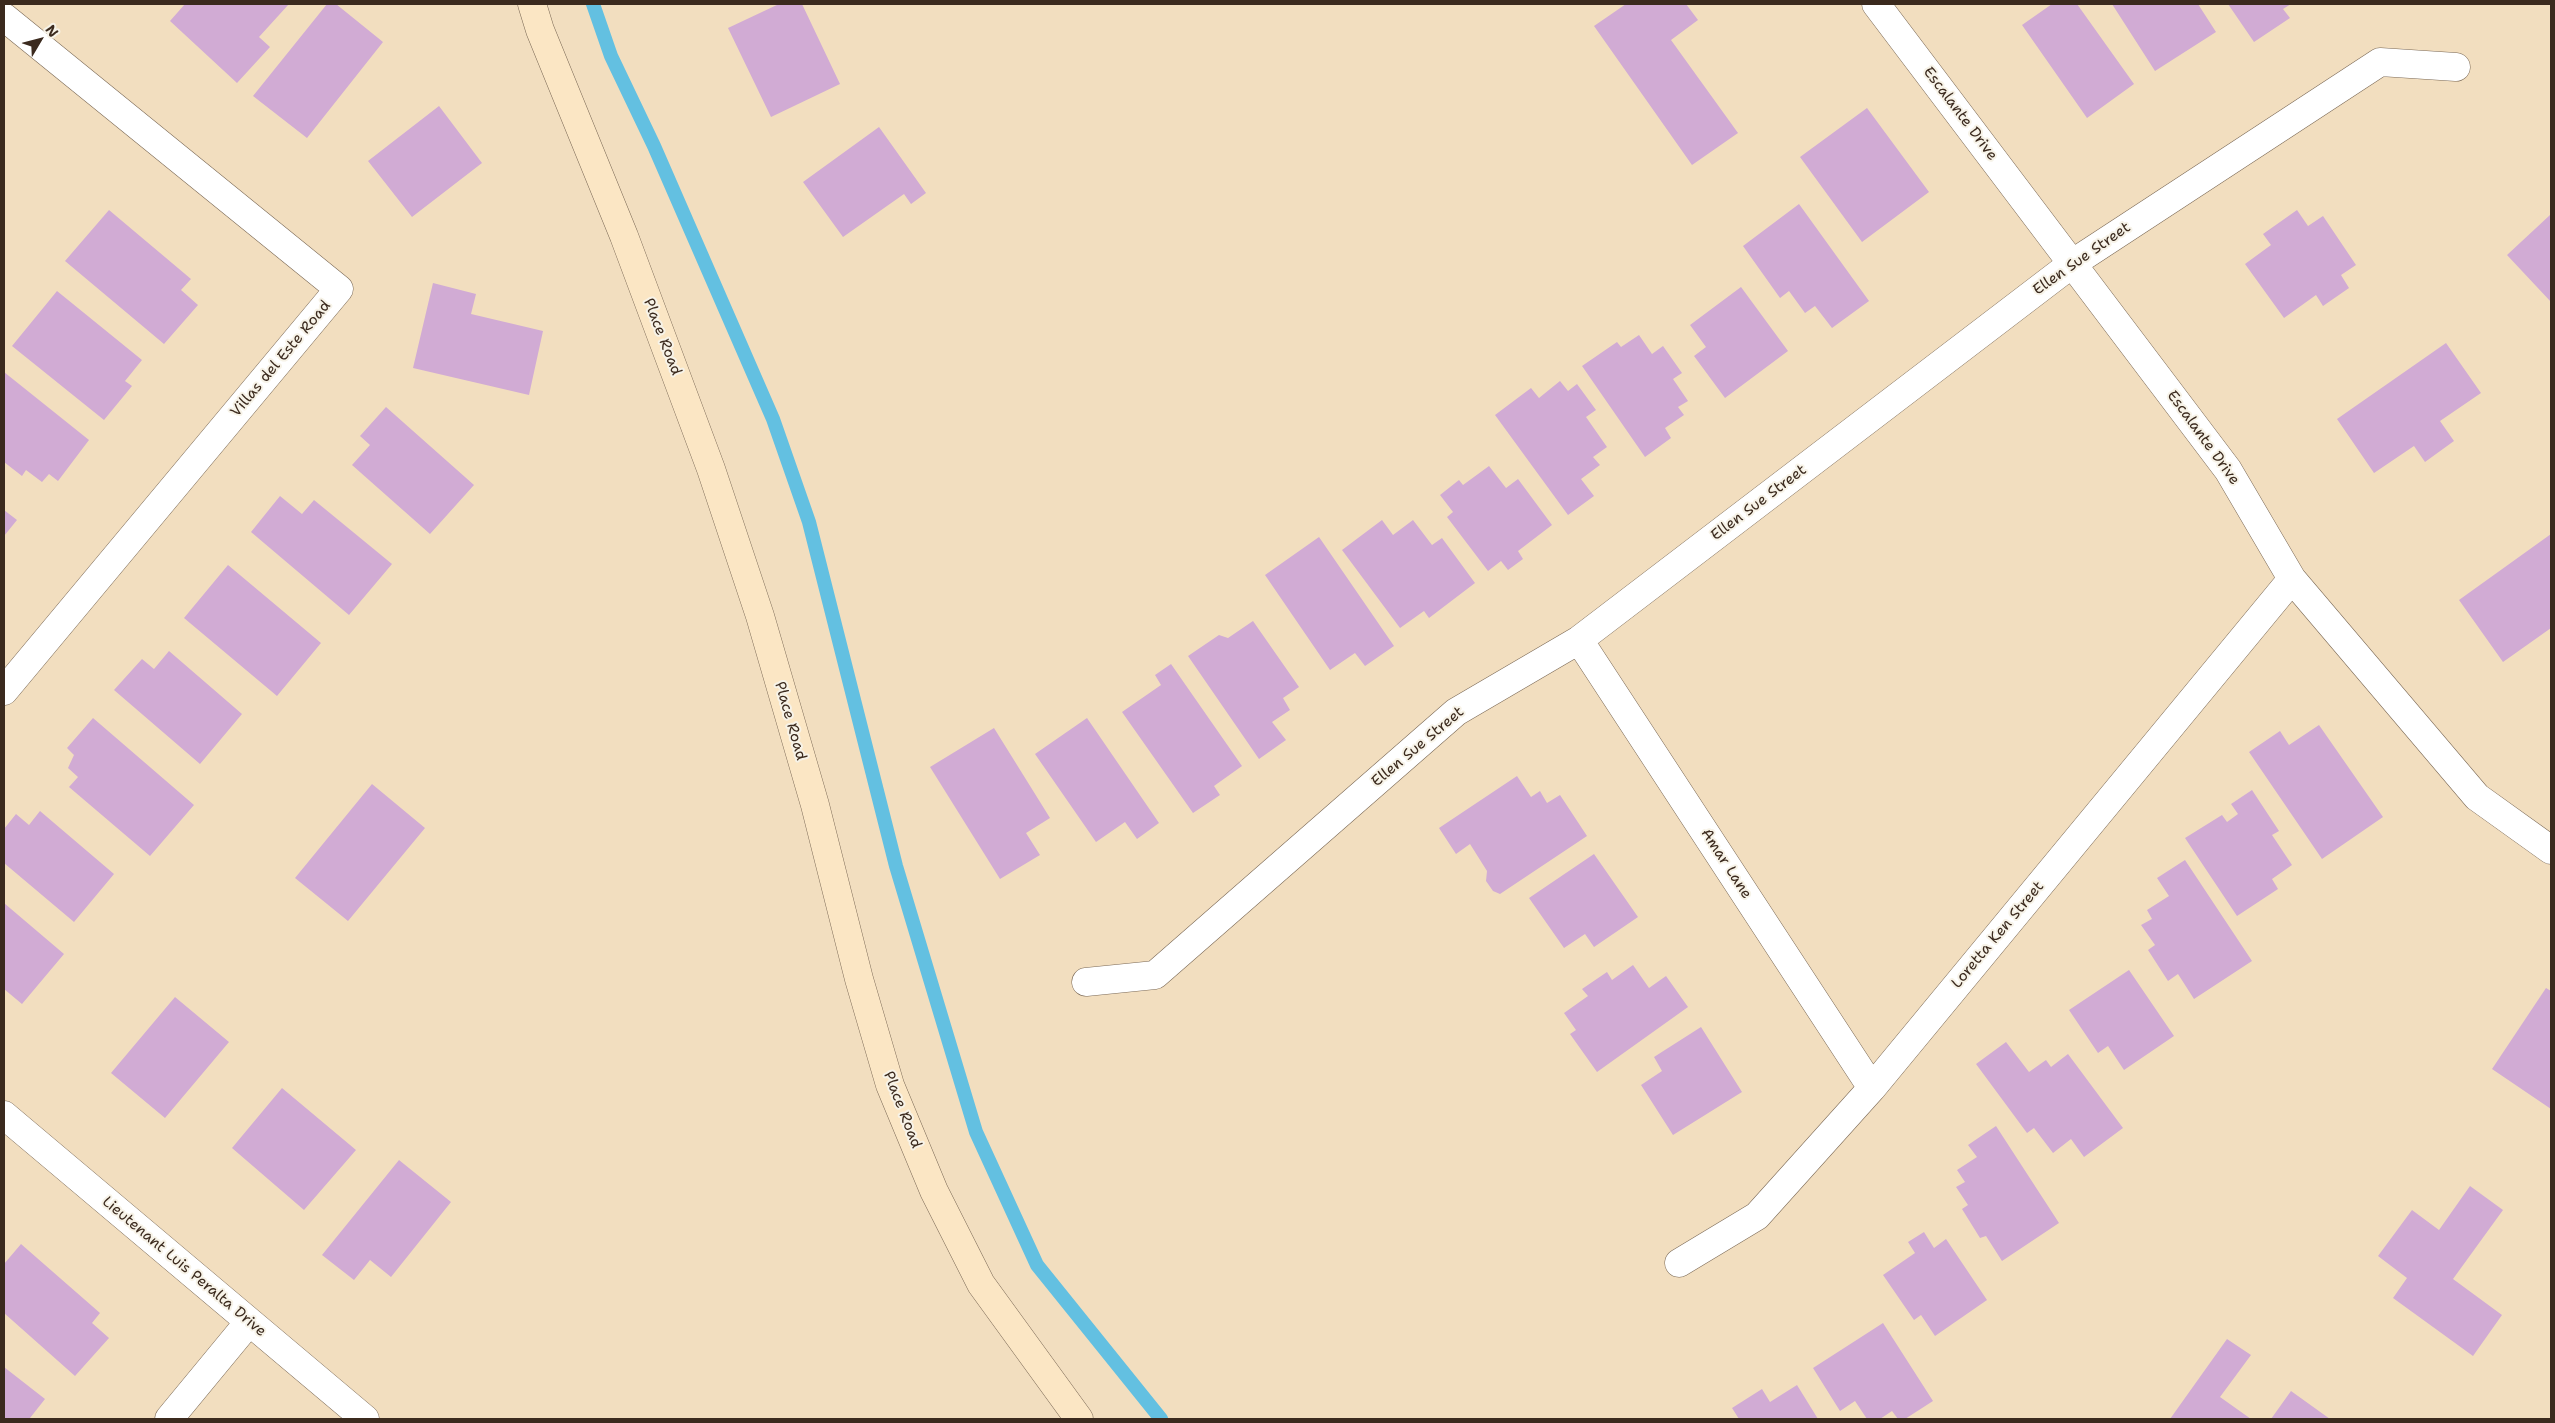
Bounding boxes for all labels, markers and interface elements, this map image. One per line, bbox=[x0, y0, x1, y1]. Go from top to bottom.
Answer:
north arrow bbox=[15, 15, 65, 65]
text: N bbox=[41, 21, 63, 41]
street label: Escalante Drive bbox=[1919, 64, 2001, 164]
street label: Ellen Sue Street bbox=[2030, 219, 2134, 299]
street label: Place Road bbox=[639, 296, 685, 378]
street label: Villas del Este Road bbox=[227, 297, 335, 421]
street label: Escalante Drive bbox=[2163, 387, 2243, 489]
street label: Ellen Sue Street bbox=[1708, 461, 1810, 545]
street label: Place Road bbox=[770, 680, 810, 762]
street label: Ellen Sue Street bbox=[1368, 703, 1468, 791]
street label: Amar Lane bbox=[1697, 826, 1755, 902]
street label: Loretta Ken Street bbox=[1948, 878, 2048, 992]
street label: Place Road bbox=[879, 1069, 925, 1151]
street label: Lieutenant Luis Peralta Drive bbox=[98, 1193, 270, 1341]

